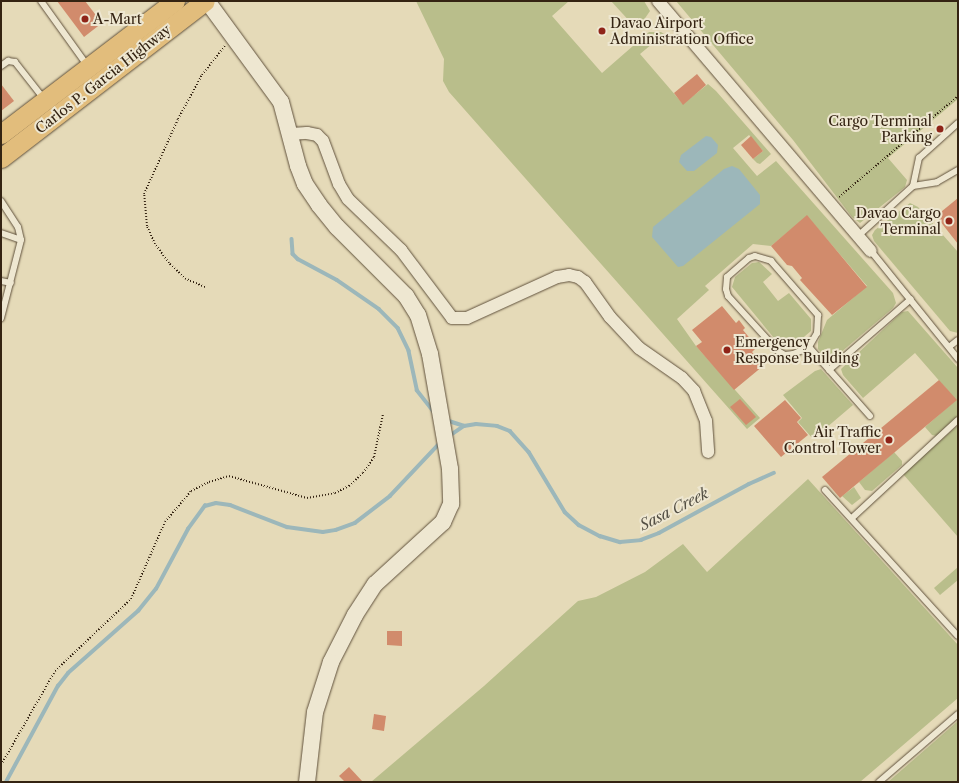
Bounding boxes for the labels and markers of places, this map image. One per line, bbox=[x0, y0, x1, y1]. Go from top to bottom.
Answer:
place label: A-Mart bbox=[93, 11, 142, 27]
marker: A-Mart bbox=[80, 14, 90, 24]
place label: Davao Airport Administration Office bbox=[610, 15, 754, 48]
marker: Davao Airport Administration Office bbox=[597, 26, 607, 36]
place label: Cargo Terminal Parking bbox=[828, 113, 932, 146]
marker: Cargo Terminal Parking bbox=[935, 124, 945, 134]
place label: Davao Cargo Terminal bbox=[856, 205, 941, 238]
marker: Davao Cargo Terminal bbox=[944, 216, 954, 226]
place label: Emergency Response Building bbox=[735, 334, 859, 366]
marker: Emergency Response Building bbox=[722, 345, 732, 355]
place label: Air Traffic Control Tower bbox=[783, 424, 881, 456]
marker: Air Traffic Control Tower bbox=[884, 435, 894, 445]

